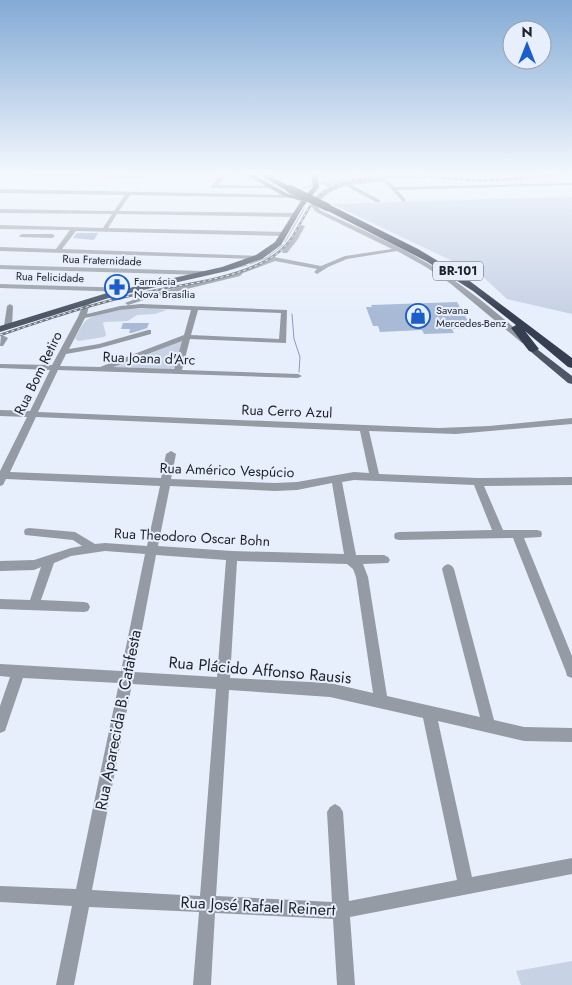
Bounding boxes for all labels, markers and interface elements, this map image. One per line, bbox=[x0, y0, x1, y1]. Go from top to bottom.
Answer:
north arrow bbox=[502, 20, 552, 70]
text: N bbox=[521, 22, 533, 42]
street label: Rua Fraternidade bbox=[62, 251, 142, 269]
road number: BR-101 bbox=[433, 262, 483, 280]
street label: Rua Felicidade bbox=[16, 268, 85, 286]
place label: Farmácia Nova Brasília bbox=[134, 273, 195, 302]
pharmacy icon: Farmácia Nova Brasília bbox=[104, 274, 130, 300]
place label: Savana Mercedes-Benz bbox=[436, 302, 506, 331]
shop icon: Savana Mercedes-Benz bbox=[405, 303, 431, 329]
street label: Rua Bom Retiro bbox=[9, 327, 67, 418]
street label: Rua Joana d'Arc bbox=[102, 346, 196, 370]
street label: Rua Cerro Azul bbox=[241, 399, 333, 423]
street label: Rua Américo Vespúcio bbox=[159, 458, 295, 482]
street label: Rua Theodoro Oscar Bohn bbox=[113, 523, 271, 551]
street label: Rua Aparecida B. Catafesta bbox=[89, 628, 147, 812]
street label: Rua Plácido Affonso Rausis bbox=[168, 651, 352, 689]
street label: Rua José Rafael Reinert bbox=[180, 890, 336, 922]

